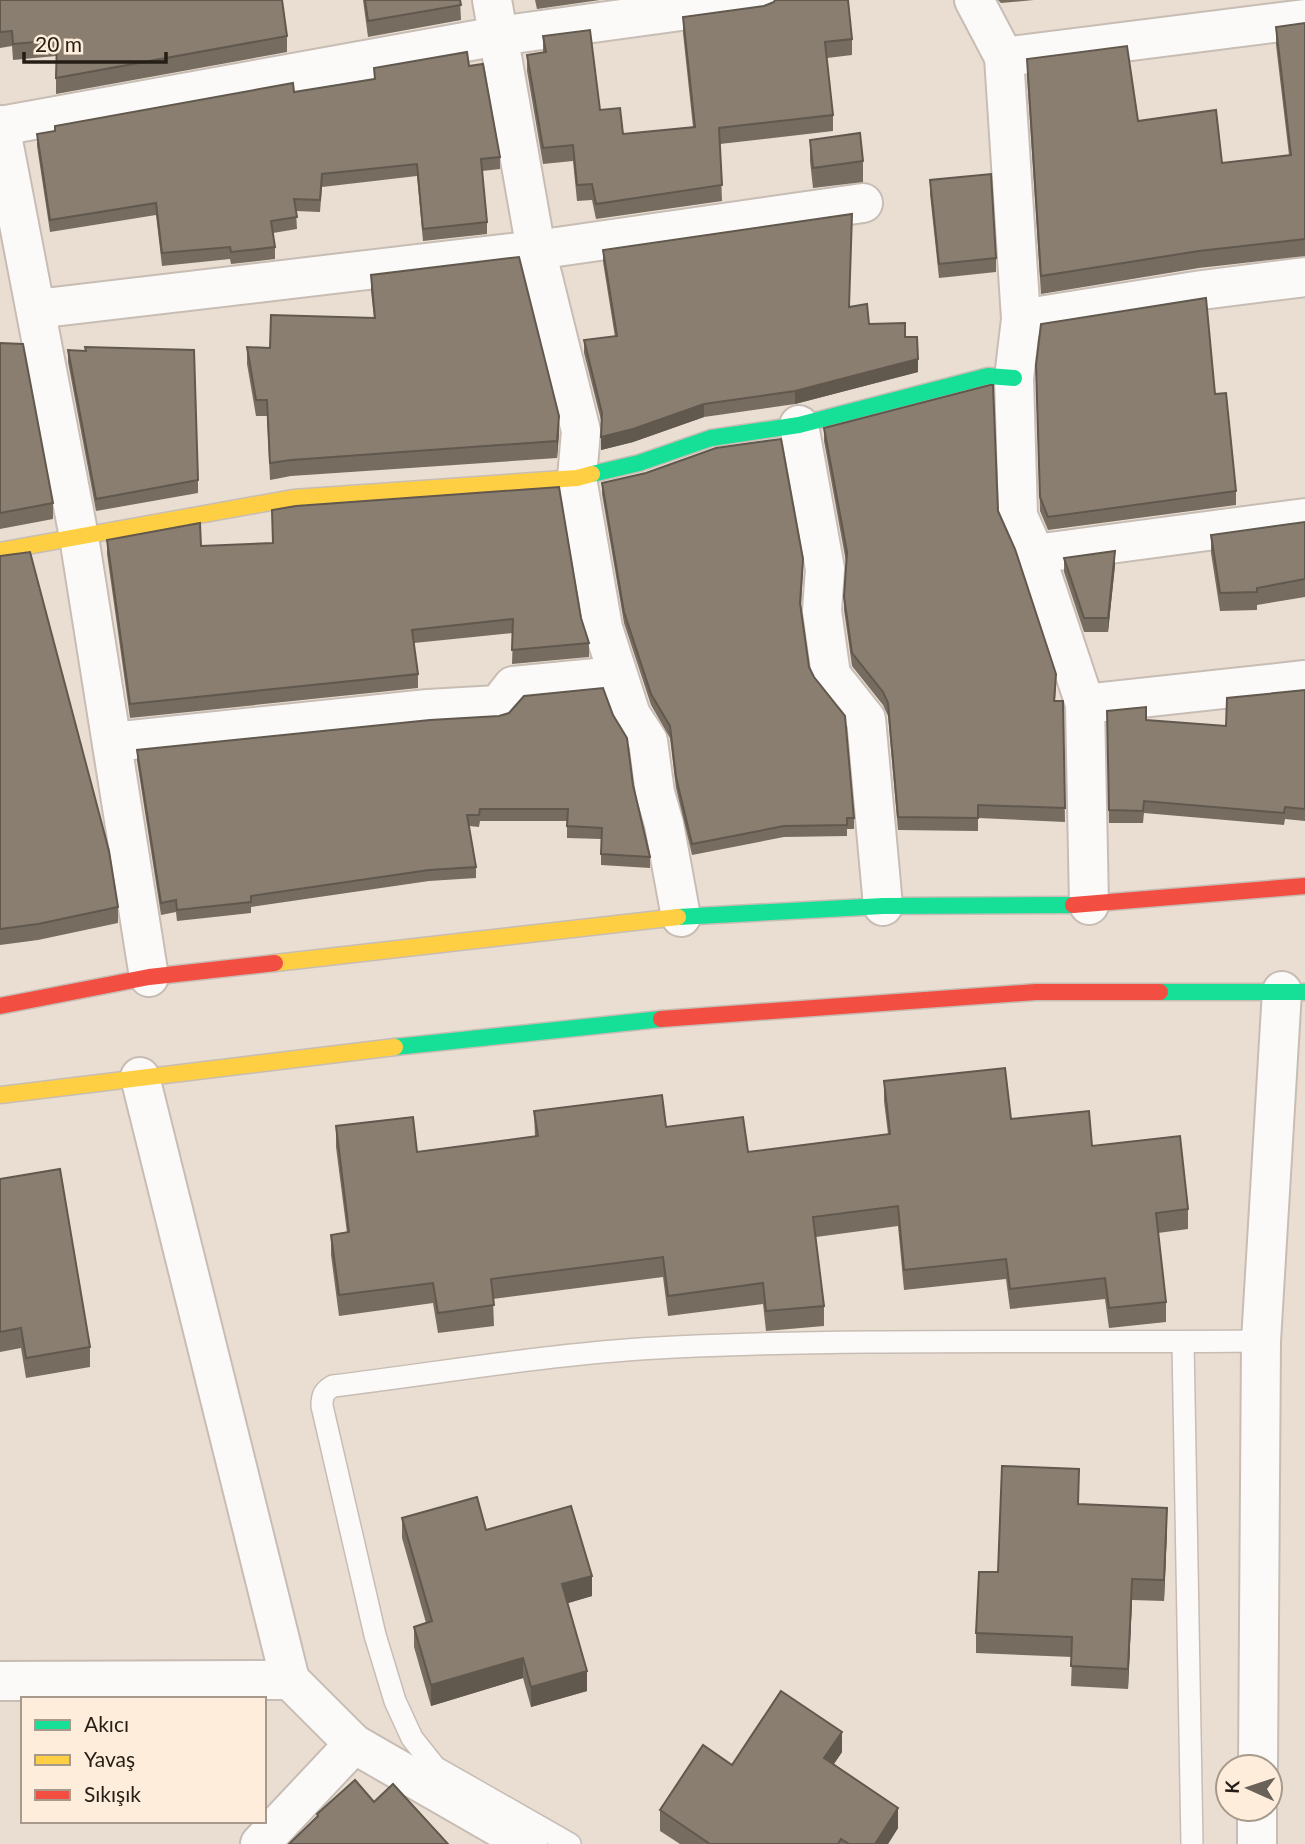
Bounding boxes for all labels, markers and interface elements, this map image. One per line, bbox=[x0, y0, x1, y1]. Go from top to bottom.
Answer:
scale bar bbox=[24, 21, 166, 65]
text: 20 m bbox=[35, 31, 82, 56]
legend bbox=[21, 1697, 266, 1823]
text: Akıcı bbox=[84, 1711, 129, 1736]
text: Yavaş bbox=[84, 1746, 135, 1771]
north arrow bbox=[1214, 1753, 1284, 1823]
text: K bbox=[1220, 1779, 1243, 1794]
text: Sıkışık bbox=[84, 1781, 141, 1806]

